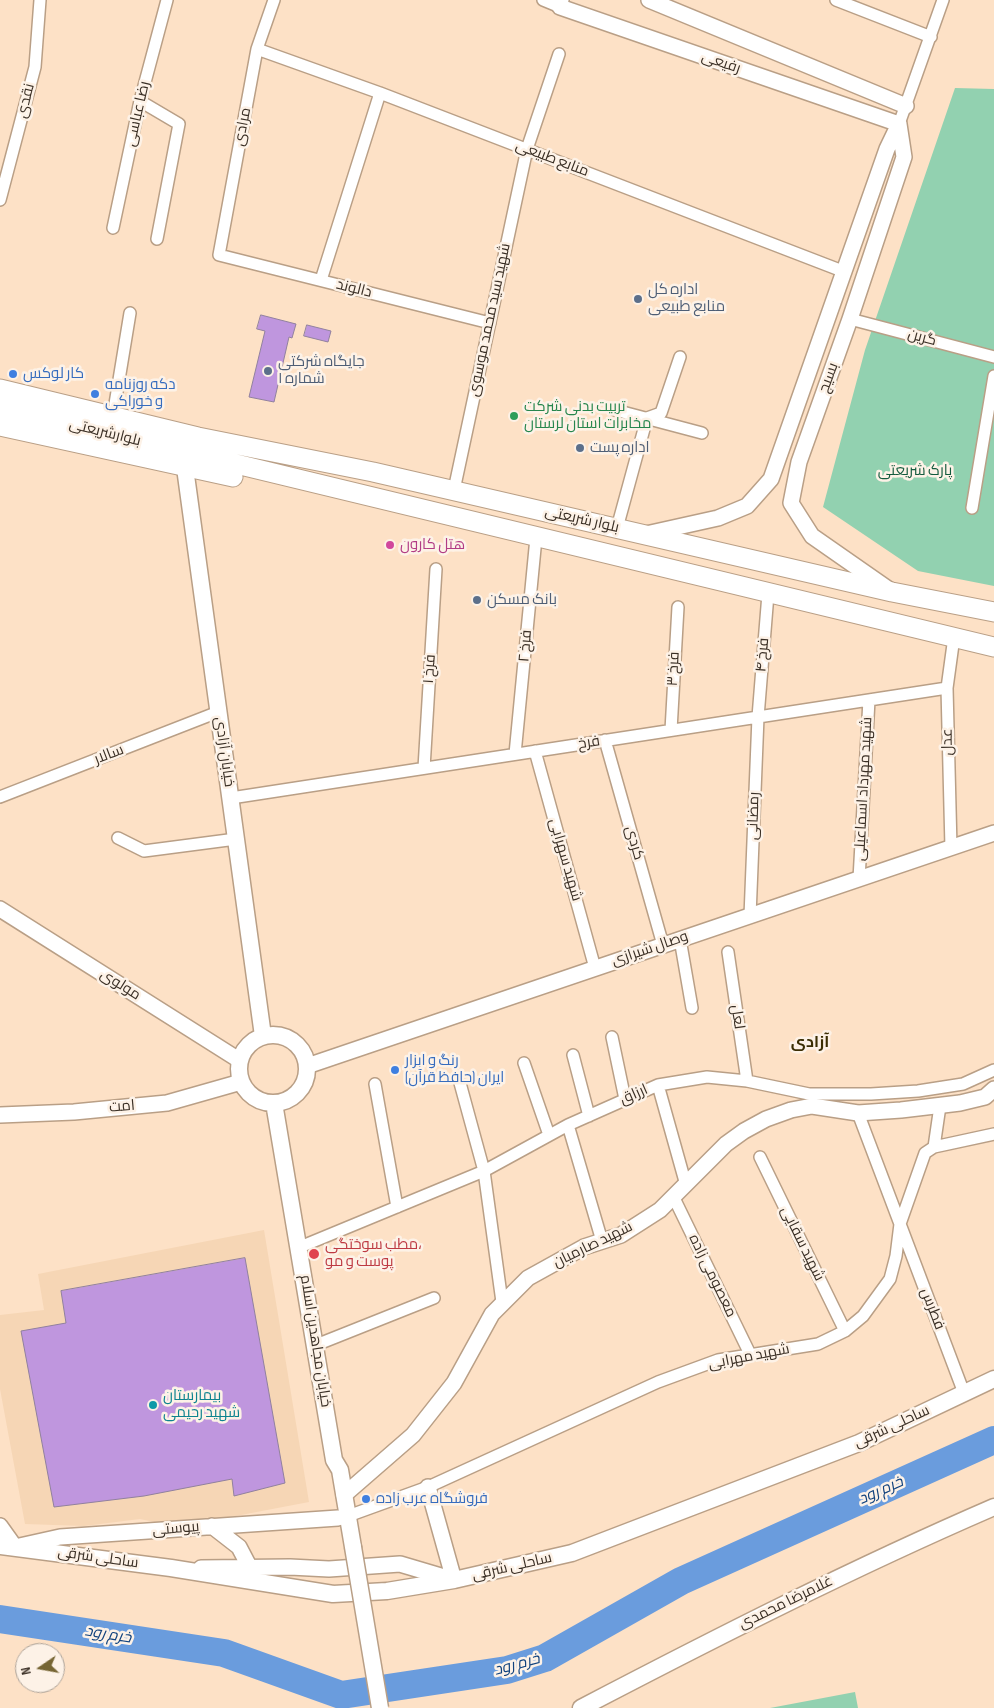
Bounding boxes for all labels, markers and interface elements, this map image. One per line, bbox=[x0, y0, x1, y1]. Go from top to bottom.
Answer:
street label: رفیعی bbox=[699, 48, 743, 78]
street label: رضا عباسی bbox=[122, 80, 154, 148]
street label: نقدی bbox=[13, 82, 39, 120]
street label: مرادی bbox=[230, 106, 256, 148]
street label: منابع طبیعی bbox=[513, 137, 591, 181]
street label: شهید سید محمد موسوی bbox=[465, 242, 515, 398]
street label: دالوند bbox=[334, 276, 374, 302]
place label: اداره کل منابع طبیعی bbox=[648, 281, 725, 316]
marker: اداره کل منابع طبیعی bbox=[632, 293, 644, 305]
street label: گرین bbox=[906, 326, 938, 350]
place label: جایگاه شرکتی شماره ۱ bbox=[278, 353, 365, 388]
street label: بسیج bbox=[815, 360, 843, 396]
place label: کار لوکس bbox=[23, 365, 84, 383]
marker: جایگاه شرکتی شماره ۱ bbox=[262, 365, 274, 377]
marker: کار لوکس bbox=[7, 368, 19, 380]
place label: دکه روزنامه و خوراکی bbox=[105, 376, 175, 411]
marker: دکه روزنامه و خوراکی bbox=[89, 388, 101, 400]
place label: تربیت بدنی شرکت مخابرات استان لرستان bbox=[524, 398, 651, 433]
marker: تربیت بدنی شرکت مخابرات استان لرستان bbox=[508, 410, 520, 422]
street label: بلوارشریعتی bbox=[67, 415, 143, 451]
place label: اداره پست bbox=[590, 439, 650, 457]
marker: اداره پست bbox=[574, 442, 586, 454]
park label: پارک شریعتی bbox=[878, 462, 952, 480]
street label: بلوار شریعتی bbox=[543, 503, 621, 537]
place label: هتل کارون bbox=[400, 536, 465, 554]
marker: هتل کارون bbox=[384, 539, 396, 551]
place label: بانک مسکن bbox=[487, 591, 557, 609]
marker: بانک مسکن bbox=[471, 594, 483, 606]
street label: فرخ ۲ bbox=[516, 629, 536, 663]
street label: فرخ ۴ bbox=[753, 637, 773, 673]
street label: فرخ ۳ bbox=[664, 651, 684, 687]
street label: فرخ ۱ bbox=[420, 654, 440, 684]
street label: خیابان آزادی bbox=[210, 716, 238, 788]
street label: شهید مهرداد اسماعیلی bbox=[851, 717, 877, 861]
street label: عدل bbox=[939, 728, 957, 756]
street label: فرخ bbox=[577, 732, 601, 754]
street label: سالار bbox=[92, 741, 126, 769]
street label: رمضانی bbox=[744, 792, 764, 840]
street label: شهید سهرابی bbox=[545, 817, 585, 903]
street label: کردی bbox=[621, 824, 647, 862]
street label: وصال شیرازی bbox=[609, 927, 691, 971]
street label: مولوی bbox=[96, 966, 144, 1004]
street label: لعل bbox=[726, 1004, 748, 1030]
district label: آزادی bbox=[791, 1033, 829, 1053]
place label: رنگ و ابزار ایران (حافظ قرآن) bbox=[405, 1052, 504, 1087]
marker: رنگ و ابزار ایران (حافظ قرآن) bbox=[389, 1064, 401, 1076]
street label: ارزاق bbox=[617, 1081, 651, 1109]
street label: امت bbox=[108, 1097, 136, 1117]
street label: شهید سقایی bbox=[776, 1204, 828, 1284]
street label: شهید صارمیان bbox=[550, 1218, 636, 1272]
street label: معصومی زاده bbox=[684, 1232, 740, 1320]
place label: مطب سوختگی، پوست و مو bbox=[325, 1236, 422, 1271]
marker: مطب سوختگی، پوست و مو bbox=[307, 1247, 321, 1261]
street label: خیابان مجاهدین اسلام bbox=[296, 1274, 334, 1408]
street label: فطرس bbox=[916, 1286, 948, 1332]
street label: شهید مهرابی bbox=[707, 1340, 791, 1374]
place label: بیمارستان شهید رحیمی bbox=[163, 1387, 240, 1422]
marker: بیمارستان شهید رحیمی bbox=[147, 1399, 159, 1411]
street label: ساحلی شرقی bbox=[851, 1402, 933, 1452]
water label: خرم رود bbox=[856, 1473, 906, 1509]
place label: فروشگاه عرب زاده bbox=[376, 1490, 488, 1508]
marker: فروشگاه عرب زاده bbox=[360, 1493, 372, 1505]
street label: پیوستی bbox=[152, 1518, 200, 1540]
street label: ساحلی شرقی bbox=[56, 1543, 140, 1573]
street label: ساحلی شرقی bbox=[470, 1549, 554, 1585]
street label: غلامرضا محمدی bbox=[736, 1572, 836, 1634]
water label: خرم رود bbox=[83, 1622, 133, 1648]
north arrow bbox=[15, 1643, 65, 1693]
water label: خرم رود bbox=[492, 1650, 542, 1680]
text: N bbox=[17, 1666, 35, 1676]

